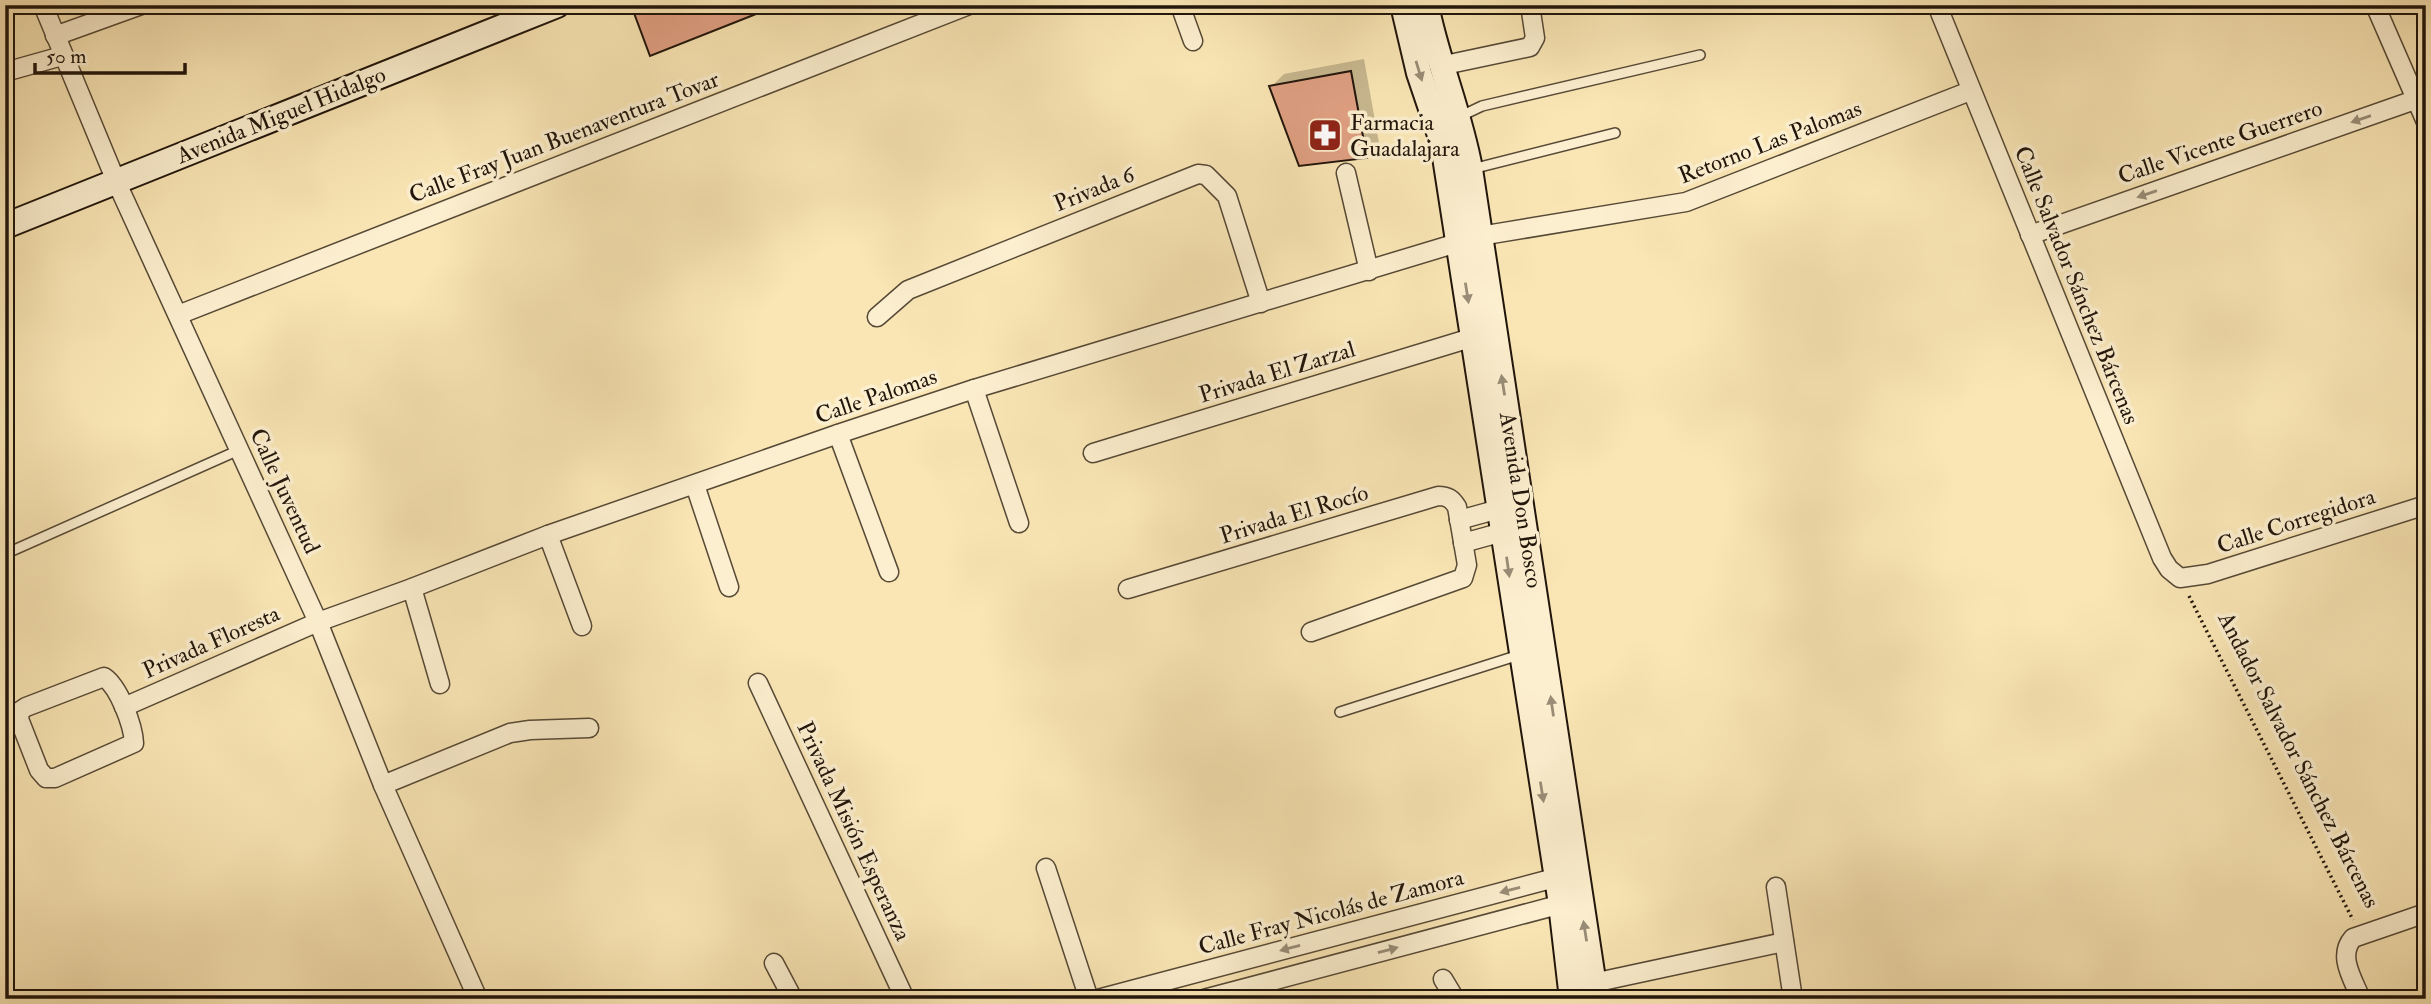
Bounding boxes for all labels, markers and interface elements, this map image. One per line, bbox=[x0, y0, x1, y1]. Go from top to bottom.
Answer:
scale bar bbox=[35, 32, 186, 76]
text: 50 m bbox=[46, 43, 87, 70]
street label: Avenida Miguel Hidalgo bbox=[171, 60, 390, 171]
one-way arrow bbox=[1415, 61, 1425, 82]
street label: Calle Fray Juan Buenaventura Tovar bbox=[405, 64, 723, 210]
street label: Calle Vicente Guerrero bbox=[2114, 93, 2326, 191]
street label: Retorno Las Palomas bbox=[1674, 94, 1866, 190]
place label: Farmacia Guadalajara bbox=[1350, 108, 1460, 163]
one-way arrow bbox=[2351, 114, 2372, 125]
pharmacy icon: Farmacia Guadalajara bbox=[1306, 116, 1344, 154]
street label: Calle Salvador Sánchez Bárcenas bbox=[2008, 142, 2146, 428]
street label: Privada 6 bbox=[1049, 159, 1140, 218]
one-way arrow bbox=[2136, 189, 2157, 200]
one-way arrow bbox=[1462, 282, 1473, 304]
street label: Privada El Zarzal bbox=[1195, 334, 1359, 410]
street label: Calle Palomas bbox=[811, 362, 941, 430]
one-way arrow bbox=[1497, 373, 1508, 395]
street label: Avenida Don Bosco bbox=[1493, 409, 1549, 590]
street label: Calle Juventud bbox=[243, 424, 327, 558]
street label: Privada El Rocío bbox=[1216, 478, 1372, 550]
street label: Calle Corregidora bbox=[2213, 482, 2379, 560]
one-way arrow bbox=[1503, 556, 1514, 578]
street label: Privada Floresta bbox=[138, 599, 285, 685]
street label: Andador Salvador Sánchez Bárcenas bbox=[2211, 606, 2386, 913]
one-way arrow bbox=[1546, 695, 1557, 717]
street label: Privada Misión Esperanza bbox=[789, 717, 918, 946]
one-way arrow bbox=[1537, 781, 1548, 803]
street label: Calle Fray Nicolás de Zamora bbox=[1195, 863, 1467, 961]
one-way arrow bbox=[1500, 886, 1521, 896]
one-way arrow bbox=[1579, 920, 1590, 942]
one-way arrow bbox=[1279, 943, 1301, 954]
one-way arrow bbox=[1377, 944, 1399, 955]

